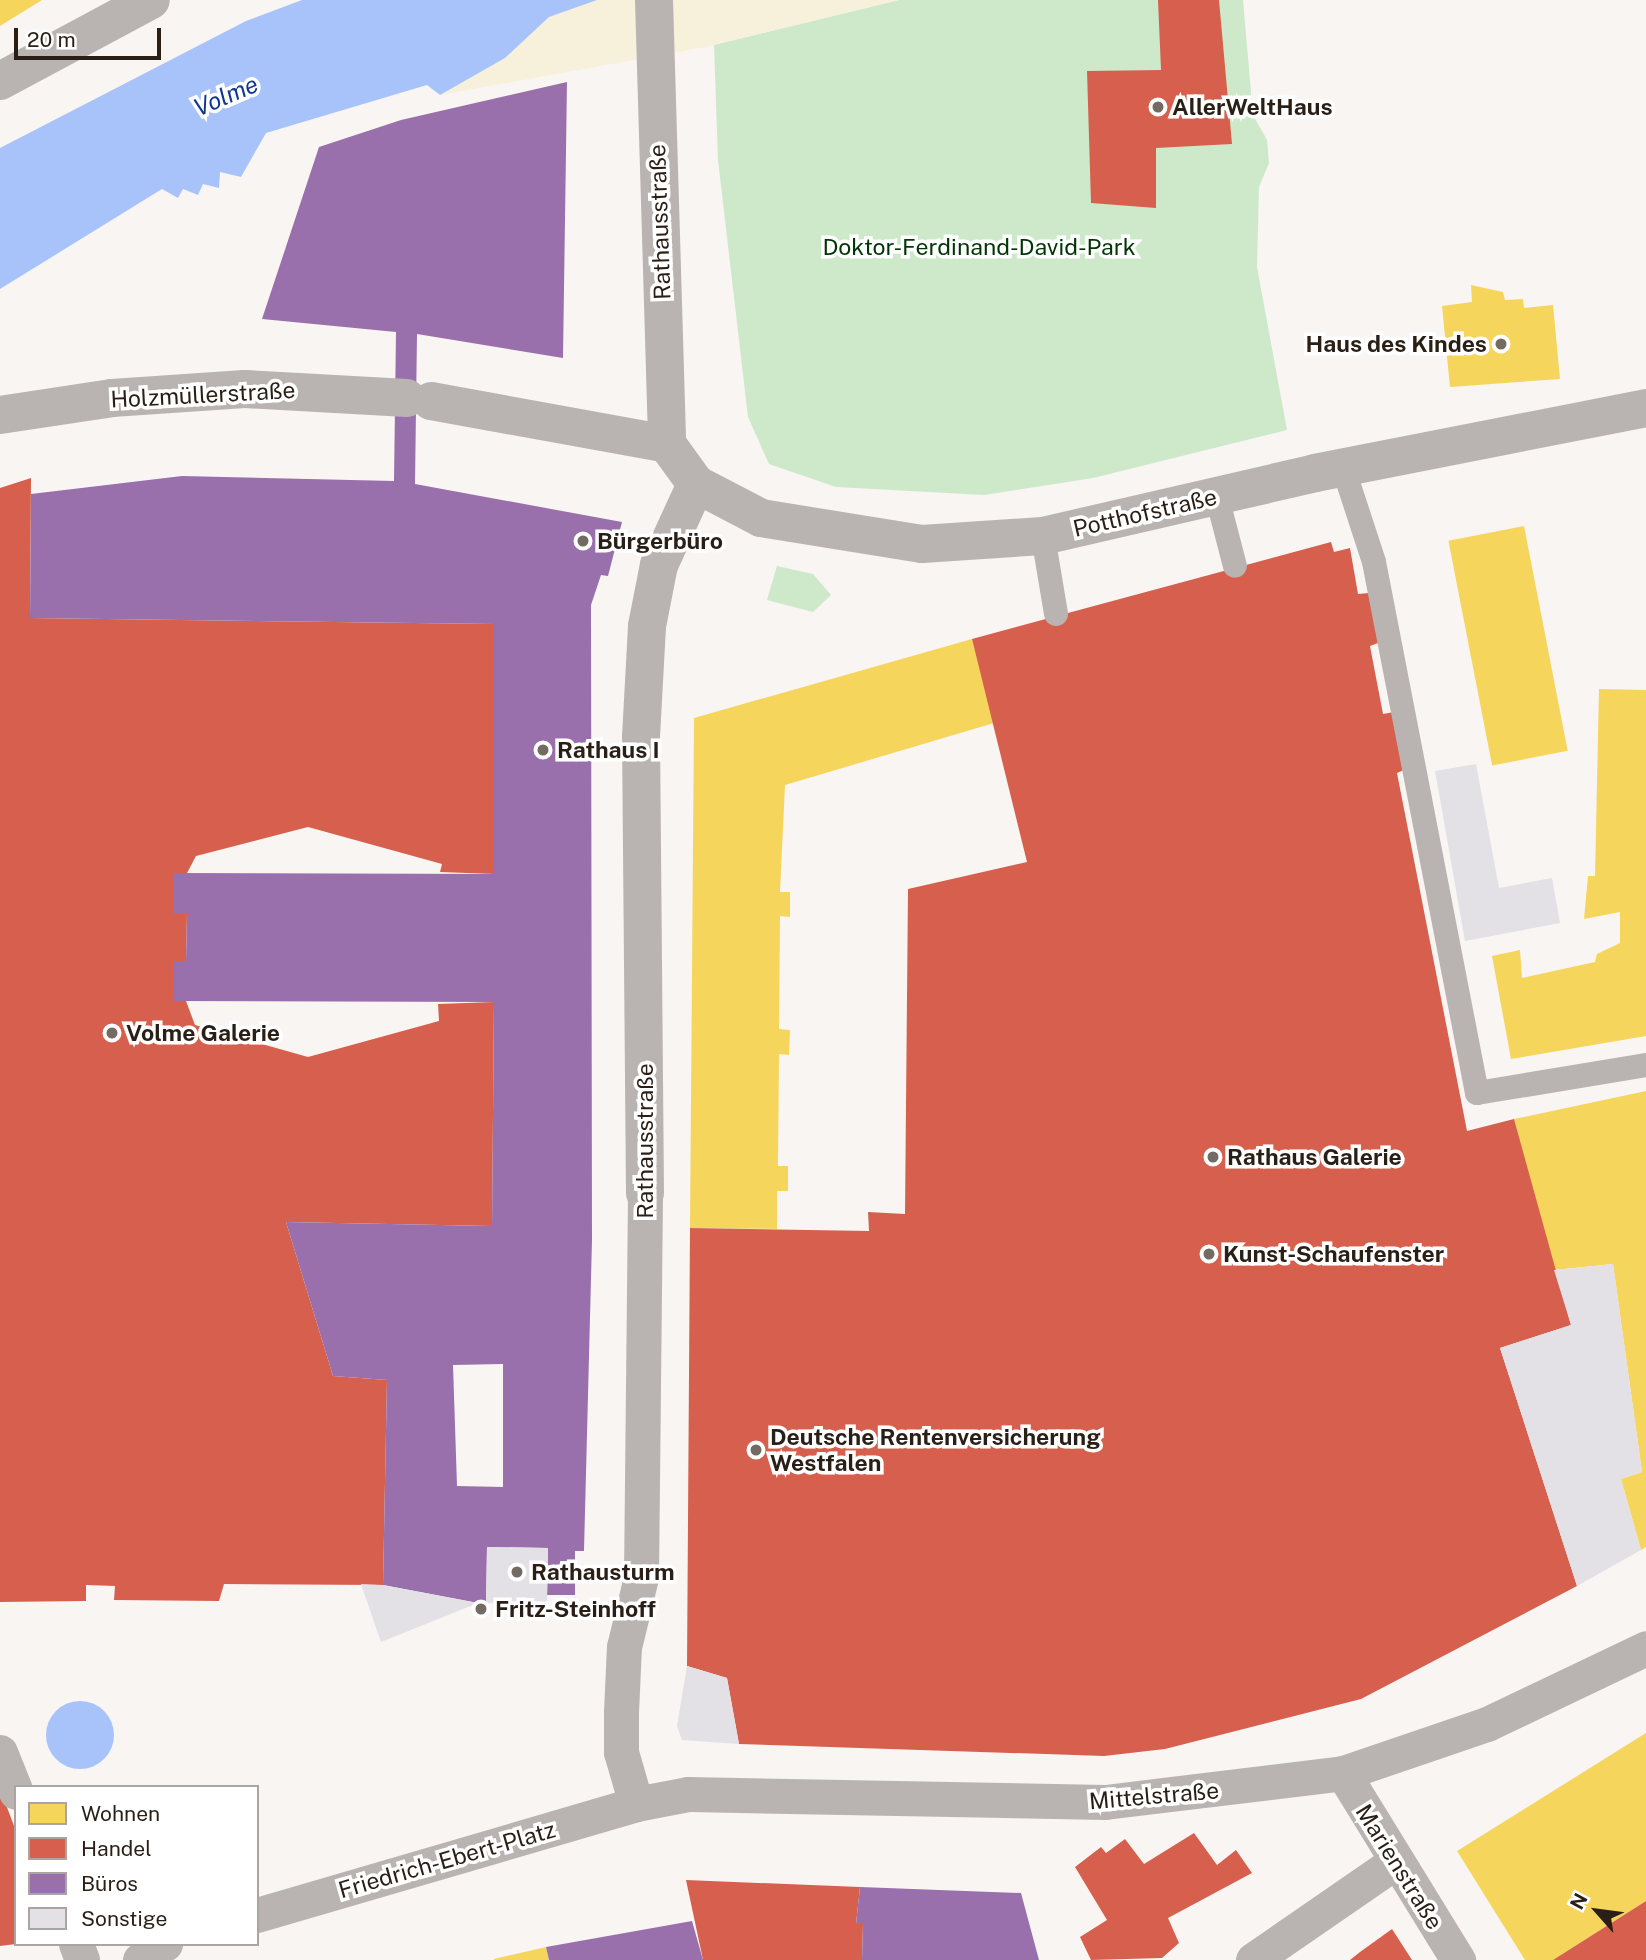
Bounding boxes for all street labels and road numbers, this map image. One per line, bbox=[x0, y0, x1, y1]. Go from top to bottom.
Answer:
street label: Rathausstraße bbox=[643, 144, 677, 300]
street label: Holzmüllerstraße bbox=[110, 376, 296, 414]
street label: Potthofstraße bbox=[1070, 483, 1220, 543]
street label: Rathausstraße bbox=[631, 1063, 659, 1219]
street label: Mittelstraße bbox=[1088, 1777, 1220, 1815]
street label: Marienstraße bbox=[1350, 1799, 1448, 1935]
street label: Friedrich-Ebert-Platz bbox=[335, 1816, 559, 1904]

